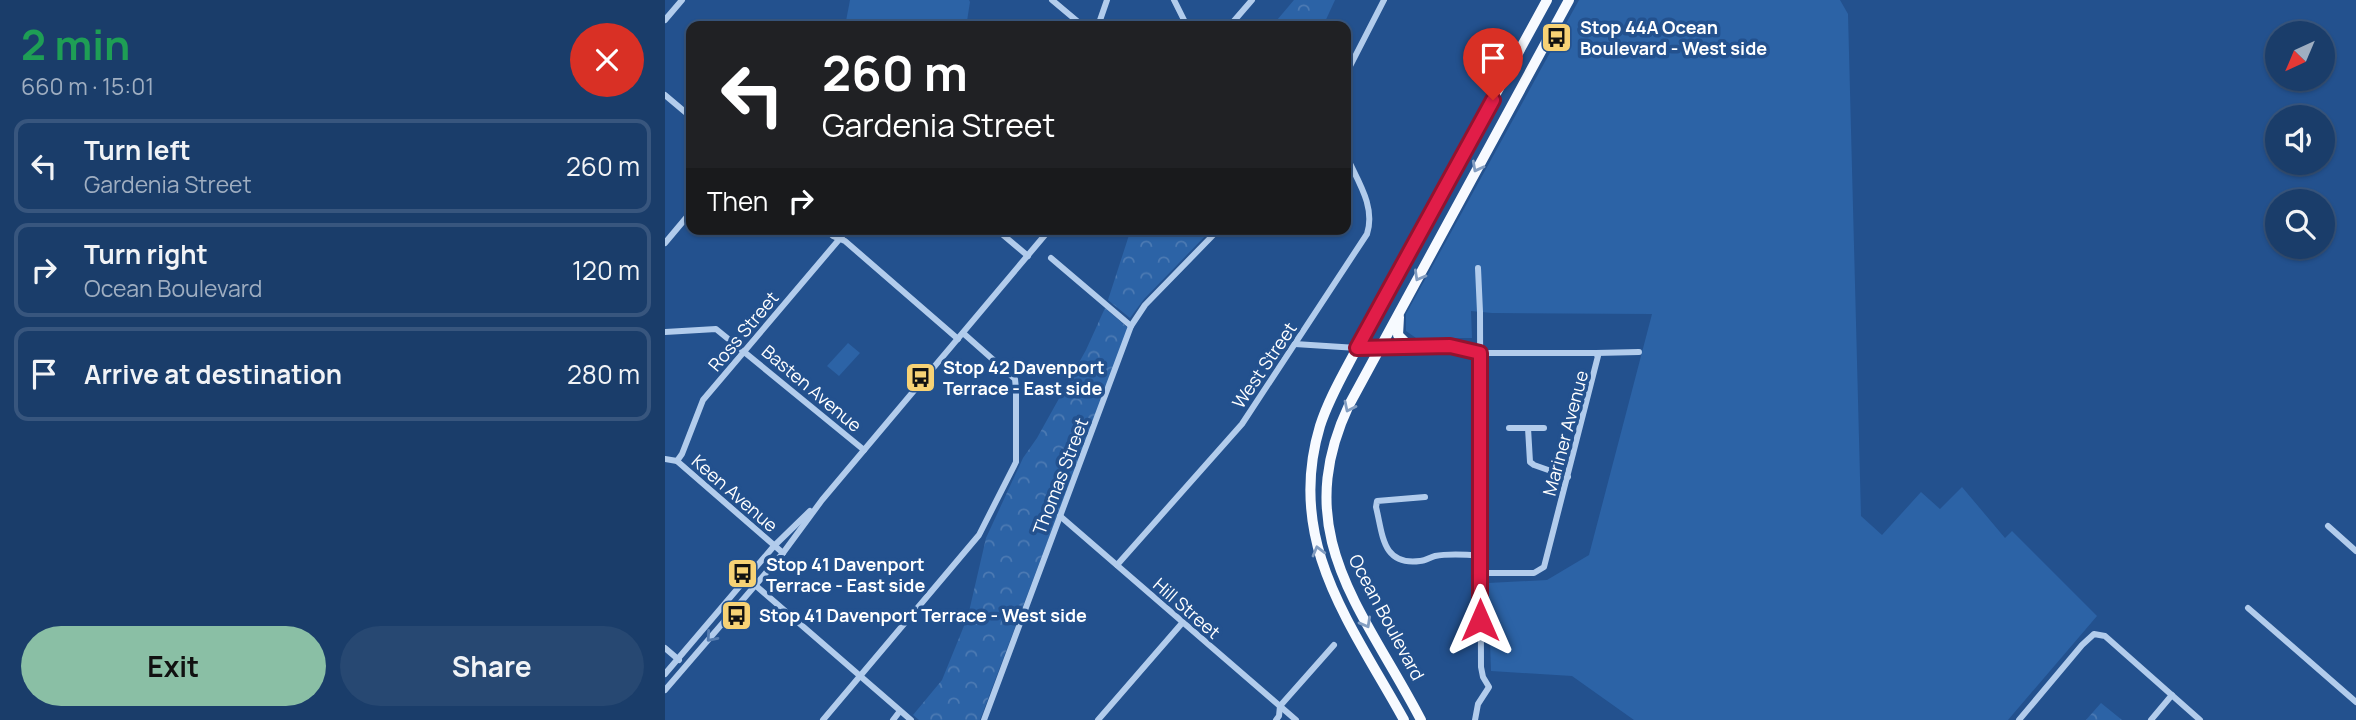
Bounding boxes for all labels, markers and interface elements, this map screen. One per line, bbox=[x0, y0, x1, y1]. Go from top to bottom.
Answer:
text: 2 min bbox=[21, 15, 130, 73]
place label: Stop 44A Ocean Boulevard - West side bbox=[1580, 15, 1767, 60]
bus stop icon: Stop 44A Ocean Boulevard - West side bbox=[1540, 20, 1574, 54]
north arrow bbox=[2265, 21, 2335, 91]
map controls bbox=[2265, 21, 2335, 259]
button: close bbox=[570, 23, 644, 97]
pin bbox=[1463, 28, 1523, 100]
text: 260 m bbox=[822, 39, 968, 106]
icon: arrive bbox=[1474, 39, 1512, 77]
icon: left bbox=[707, 49, 798, 140]
text: 660 m · 15:01 bbox=[21, 70, 154, 102]
text: Gardenia Street bbox=[822, 103, 1055, 147]
button: sound bbox=[2265, 105, 2335, 175]
text: Turn left bbox=[84, 132, 191, 168]
icon: left bbox=[25, 147, 63, 185]
text: 260 m bbox=[566, 148, 640, 184]
one-way arrow bbox=[1472, 160, 1486, 173]
text: Gardenia Street bbox=[84, 168, 252, 200]
icon: right bbox=[782, 182, 820, 220]
text: Then bbox=[707, 183, 768, 219]
button: search bbox=[2265, 189, 2335, 259]
text: Turn right bbox=[84, 236, 208, 272]
icon: right bbox=[25, 251, 63, 289]
text: 120 m bbox=[572, 252, 640, 288]
one-way arrow bbox=[1414, 268, 1427, 281]
text: Ocean Boulevard bbox=[84, 272, 262, 304]
street label: Ross Street bbox=[703, 286, 783, 376]
street label: West Street bbox=[1226, 317, 1302, 413]
street label: Basten Avenue bbox=[757, 339, 867, 437]
icon: arrive bbox=[25, 355, 63, 393]
place label: Stop 42 Davenport Terrace - East side bbox=[943, 355, 1104, 400]
text: Arrive at destination bbox=[84, 356, 342, 392]
text: 280 m bbox=[567, 356, 640, 392]
bus stop icon: Stop 42 Davenport Terrace - East side bbox=[903, 360, 937, 394]
street label: Mariner Avenue bbox=[1537, 368, 1593, 498]
one-way arrow bbox=[1343, 400, 1357, 412]
street label: Thomas Street bbox=[1027, 414, 1093, 538]
street label: Keen Avenue bbox=[687, 449, 783, 537]
one-way arrow bbox=[1312, 545, 1326, 557]
street label: Ocean Boulevard bbox=[1344, 550, 1430, 684]
place label: Stop 41 Davenport Terrace - East side bbox=[766, 552, 925, 597]
bus stop icon: Stop 41 Davenport Terrace - East side bbox=[726, 557, 760, 591]
street label: Hill Street bbox=[1148, 572, 1226, 644]
position arrow bbox=[1443, 583, 1517, 657]
bus stop icon: Stop 41 Davenport Terrace - West side bbox=[719, 598, 753, 632]
place label: Stop 41 Davenport Terrace - West side bbox=[759, 603, 1087, 627]
one-way arrow bbox=[1358, 615, 1371, 628]
button: Exit bbox=[21, 626, 326, 706]
button: Share bbox=[340, 626, 644, 706]
one-way arrow bbox=[707, 629, 719, 642]

